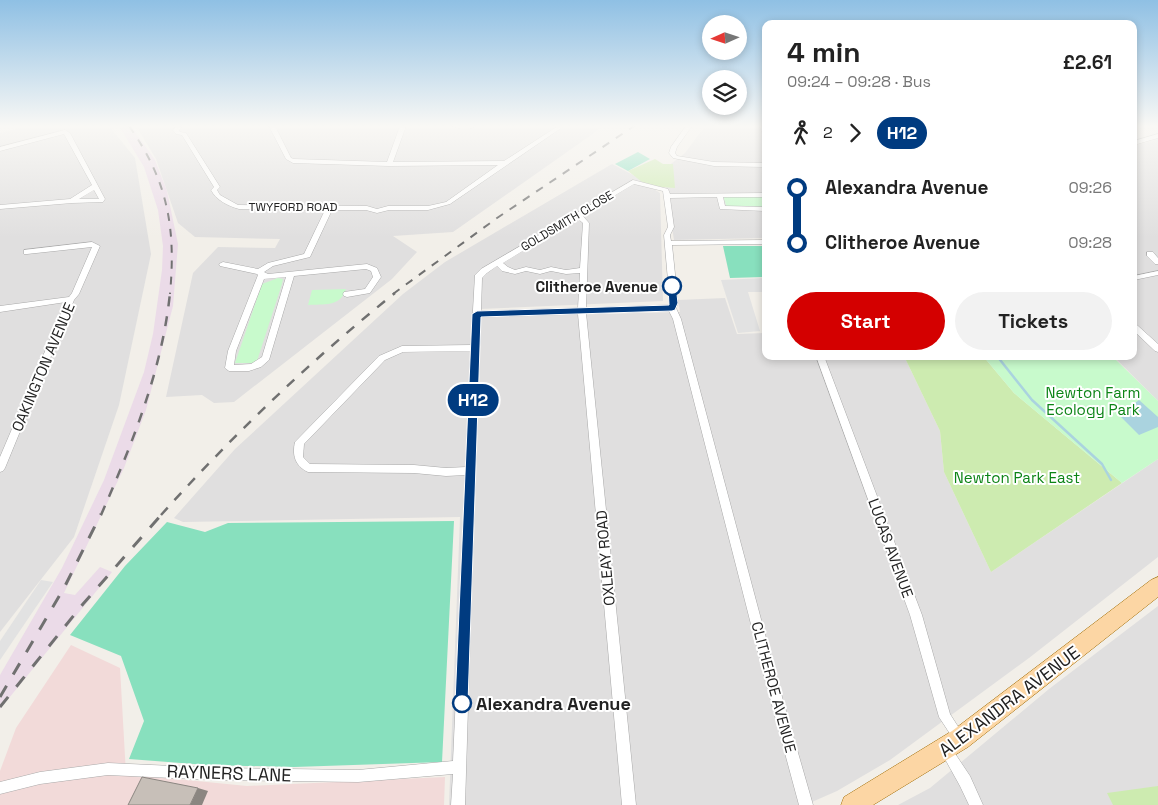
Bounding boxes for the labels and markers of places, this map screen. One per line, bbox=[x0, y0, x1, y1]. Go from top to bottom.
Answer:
marker: Clitheroe Avenue bbox=[662, 276, 682, 296]
place label: Clitheroe Avenue bbox=[535, 277, 658, 296]
place label: Alexandra Avenue bbox=[476, 692, 631, 715]
marker: Alexandra Avenue bbox=[452, 693, 472, 713]

